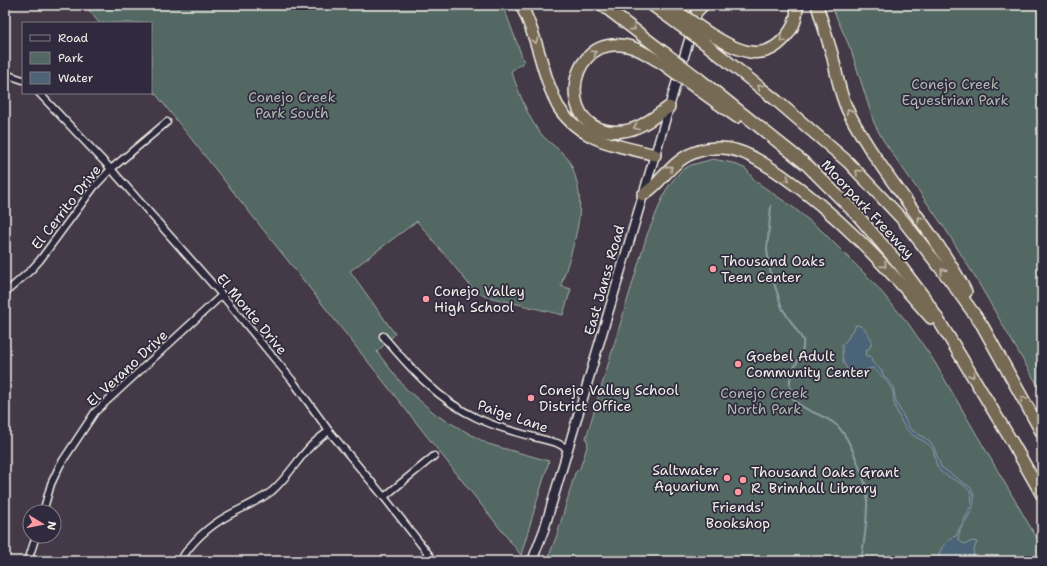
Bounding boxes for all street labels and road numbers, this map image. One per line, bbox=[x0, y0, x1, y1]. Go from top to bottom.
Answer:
street label: Moorpark Freeway bbox=[817, 156, 919, 262]
street label: El Cerrito Drive bbox=[27, 161, 105, 253]
street label: East Janss Road bbox=[580, 223, 628, 337]
street label: El Monte Drive bbox=[213, 270, 291, 358]
street label: El Verano Drive bbox=[83, 326, 171, 410]
street label: Paige Lane bbox=[475, 395, 551, 437]

